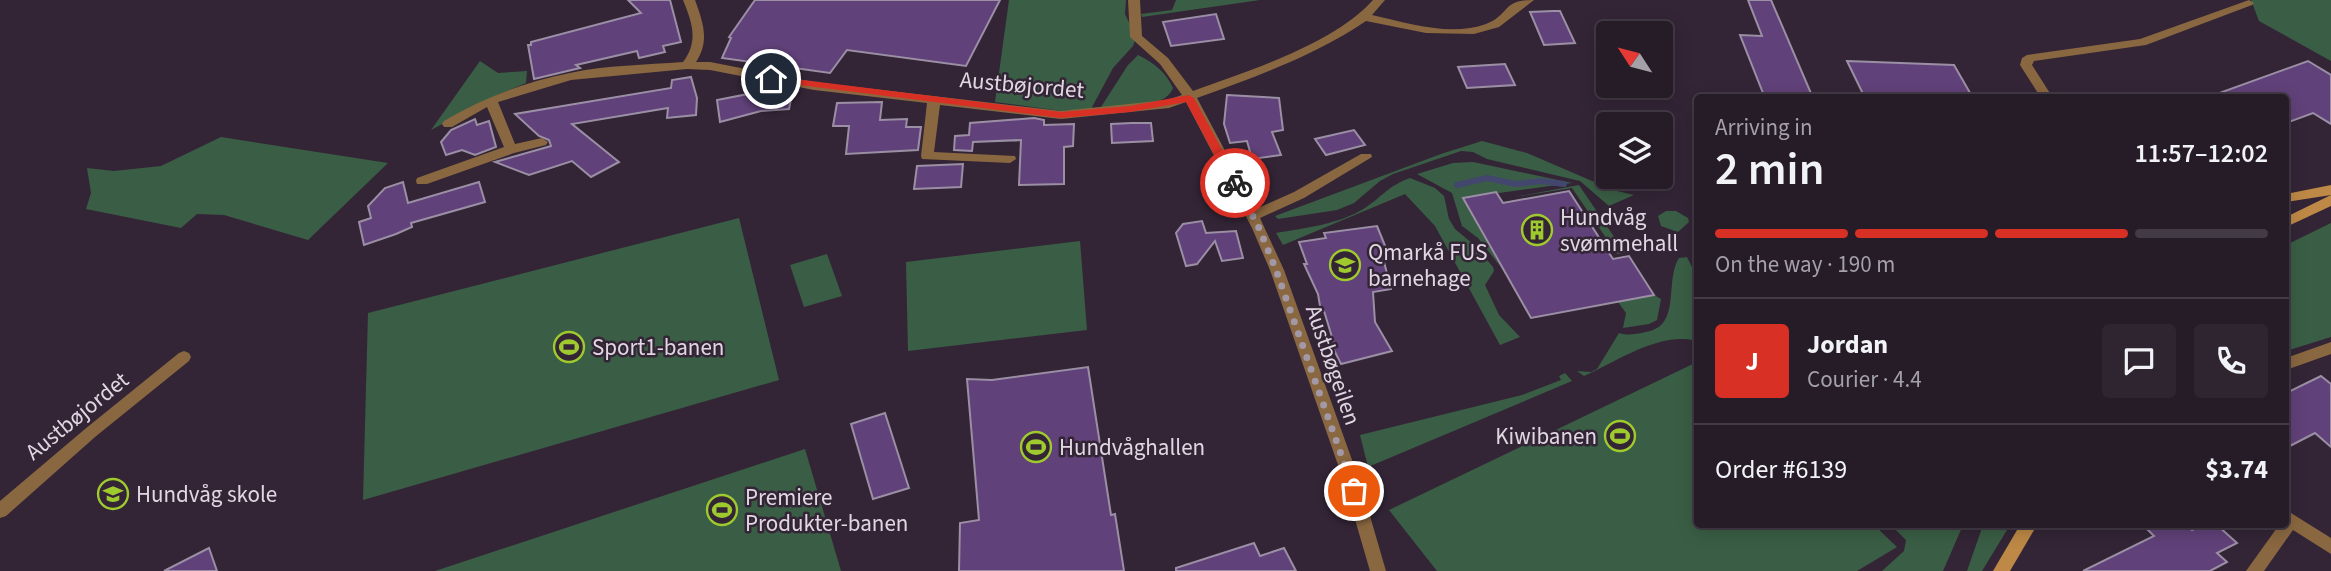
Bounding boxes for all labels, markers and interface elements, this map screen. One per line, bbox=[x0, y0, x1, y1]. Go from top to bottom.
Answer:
north arrow bbox=[1596, 21, 1673, 98]
map controls bbox=[1596, 21, 1673, 189]
pin bbox=[741, 49, 801, 109]
icon: home bbox=[752, 60, 790, 98]
street label: Austbøjordet bbox=[958, 63, 1086, 107]
text: Arriving in bbox=[1715, 111, 1813, 144]
button: layers bbox=[1596, 112, 1673, 189]
text: 11:57–12:02 bbox=[2135, 135, 2268, 172]
text: 2 min bbox=[1715, 137, 1824, 202]
courier bbox=[1200, 148, 1270, 218]
icon: bike bbox=[1216, 164, 1254, 202]
place label: Hundvåg svømmehall bbox=[1560, 201, 1678, 260]
building icon: Hundvåg svømmehall bbox=[1520, 213, 1554, 247]
place label: Qmarkå FUS barnehage bbox=[1368, 236, 1488, 295]
school or university icon: Qmarkå FUS barnehage bbox=[1328, 248, 1362, 282]
text: On the way · 190 m bbox=[1715, 248, 1895, 281]
street label: Austbøgeilen bbox=[1297, 300, 1369, 430]
button: chat bbox=[2102, 324, 2176, 398]
button: phone bbox=[2194, 324, 2268, 398]
text: Jordan bbox=[1807, 326, 1888, 363]
sports icon: Sport1-banen bbox=[552, 330, 586, 364]
place label: Sport1-banen bbox=[592, 331, 724, 364]
text: J bbox=[1745, 343, 1759, 380]
text: Courier · 4.4 bbox=[1807, 363, 1922, 396]
street label: Austbøjordet bbox=[18, 364, 136, 468]
sports icon: Kiwibanen bbox=[1603, 419, 1637, 453]
place label: Kiwibanen bbox=[1495, 420, 1597, 453]
sports icon: Hundvåghallen bbox=[1019, 430, 1053, 464]
place label: Hundvåghallen bbox=[1059, 431, 1205, 464]
text: Order #6139 bbox=[1715, 451, 1847, 488]
text: $3.74 bbox=[2205, 451, 2268, 488]
pin bbox=[1324, 461, 1384, 521]
icon: bag bbox=[1335, 472, 1373, 510]
school or university icon: Hundvåg skole bbox=[96, 477, 130, 511]
place label: Hundvåg skole bbox=[136, 478, 277, 511]
place label: Premiere Produkter-banen bbox=[745, 481, 908, 540]
sports icon: Premiere Produkter-banen bbox=[705, 493, 739, 527]

